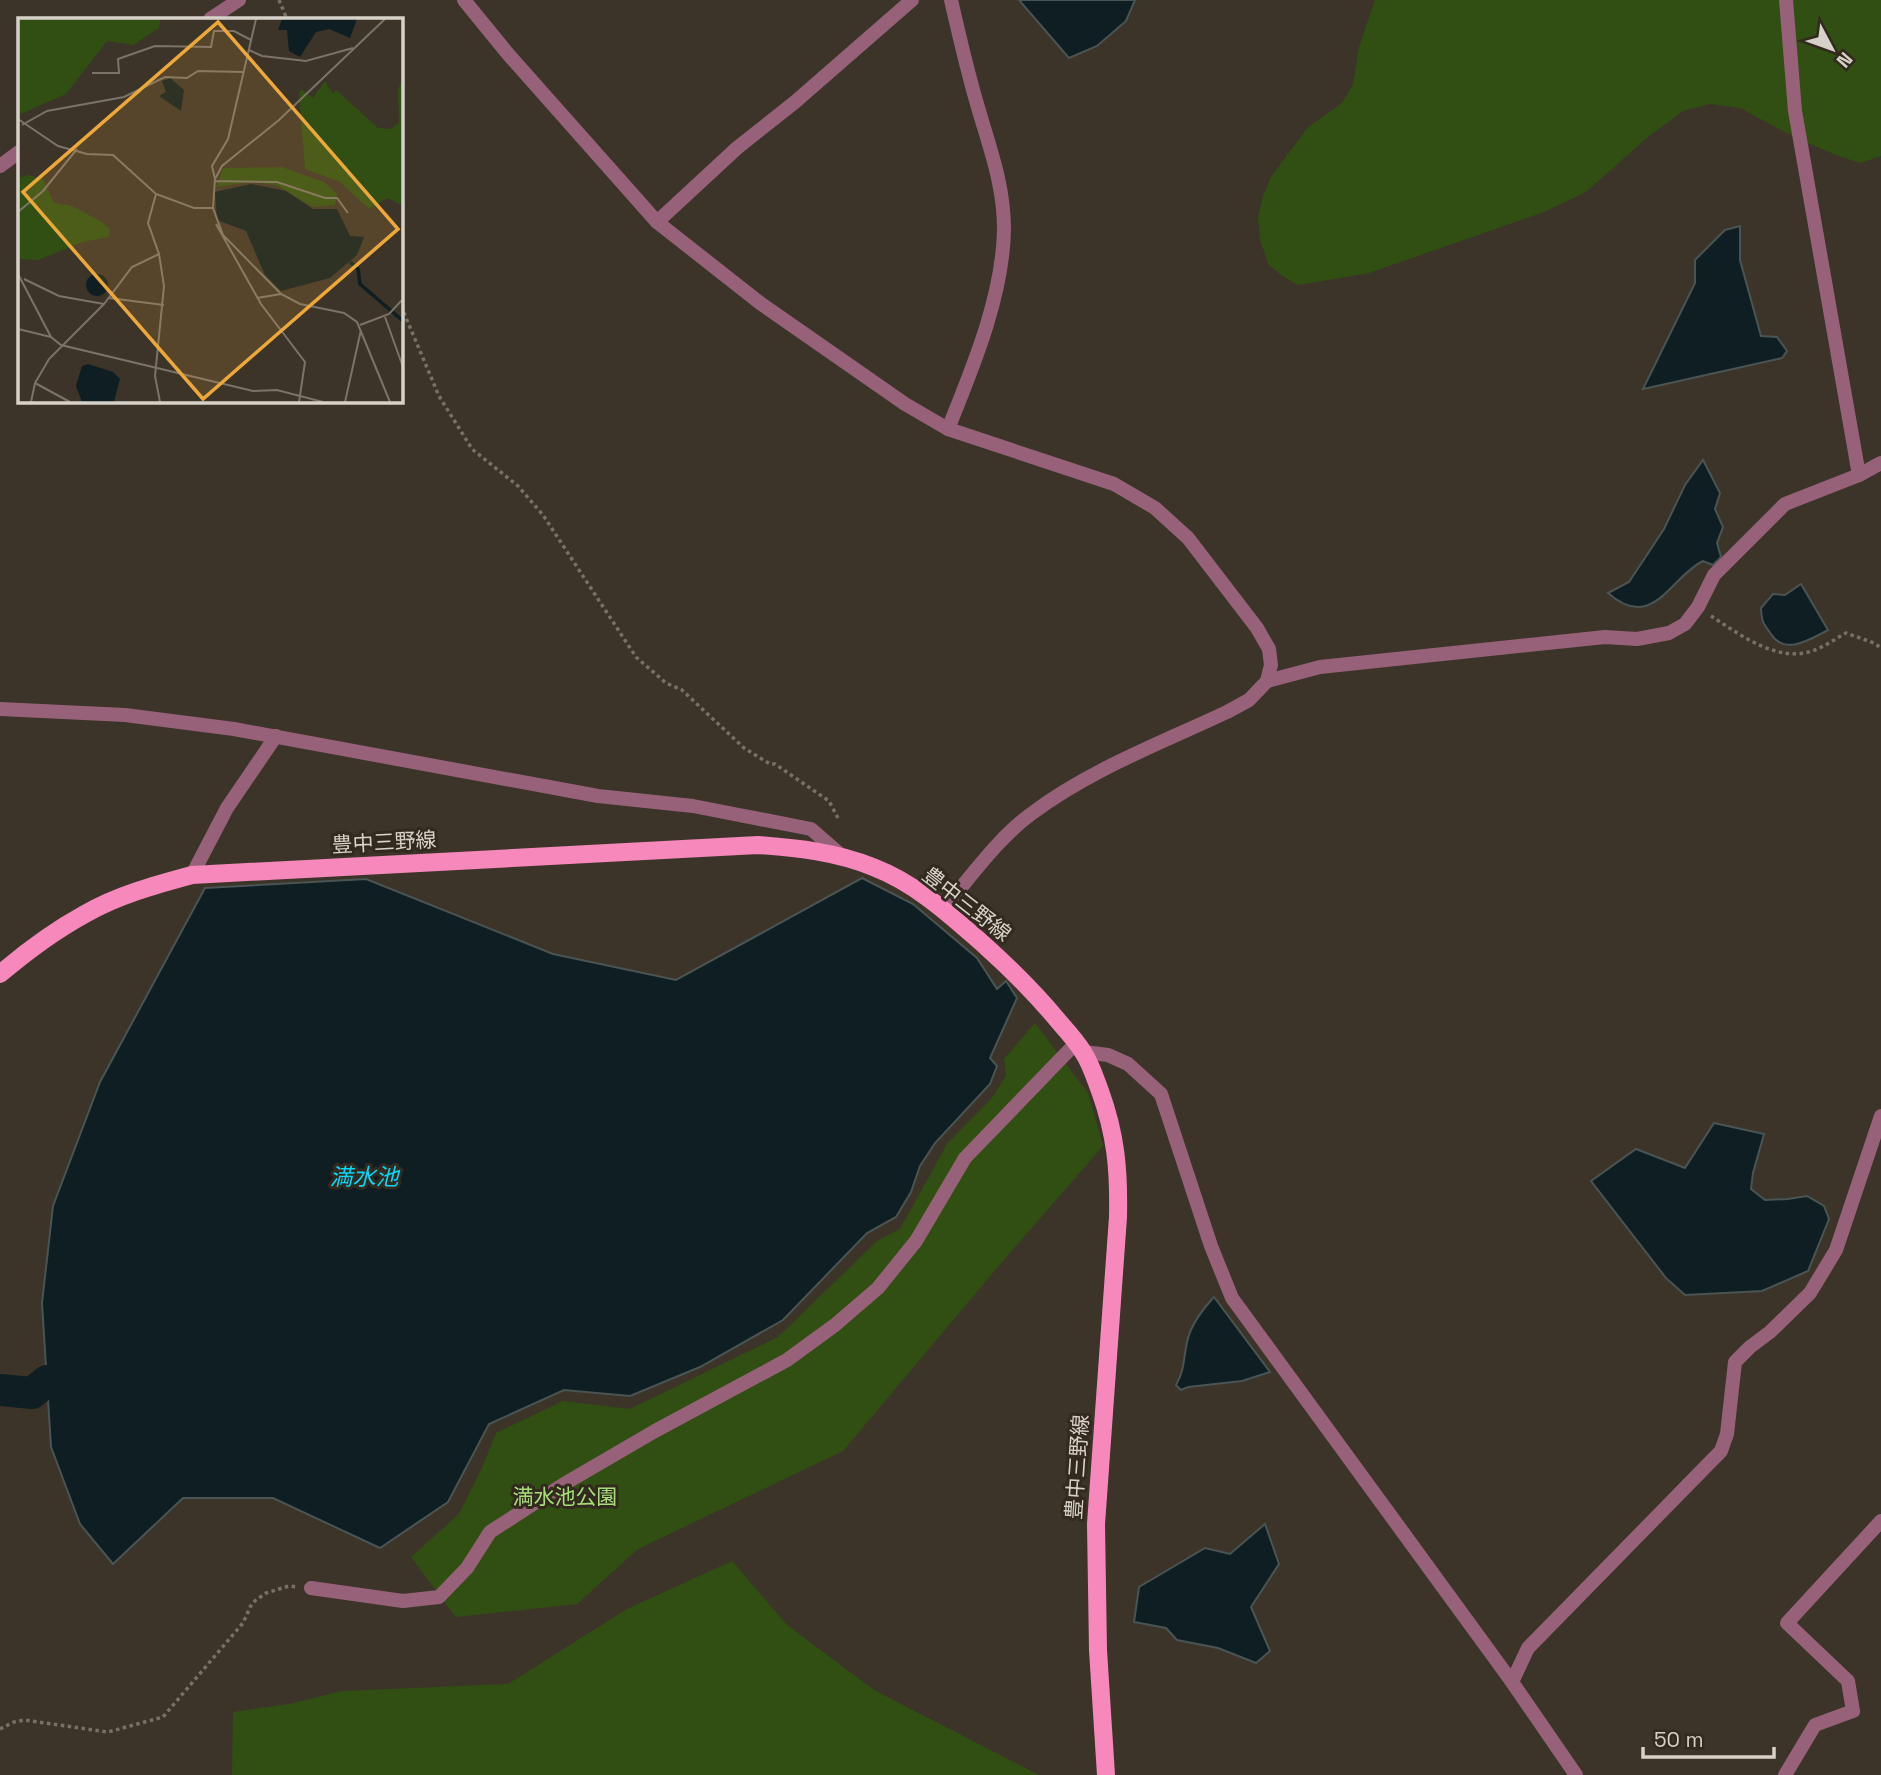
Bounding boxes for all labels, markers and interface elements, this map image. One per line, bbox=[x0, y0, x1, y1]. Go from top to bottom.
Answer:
north arrow bbox=[1797, 14, 1867, 84]
inset map bbox=[18, 18, 402, 402]
text: N bbox=[1831, 47, 1858, 73]
street label: 豊中三野線 bbox=[331, 826, 437, 858]
street label: 豊中三野線 bbox=[917, 861, 1017, 947]
water label: 満水池 bbox=[330, 1162, 401, 1192]
street label: 豊中三野線 bbox=[1060, 1414, 1094, 1520]
park label: 満水池公園 bbox=[513, 1483, 618, 1510]
scale bar bbox=[1643, 1716, 1774, 1760]
text: 50 m bbox=[1654, 1726, 1704, 1753]

